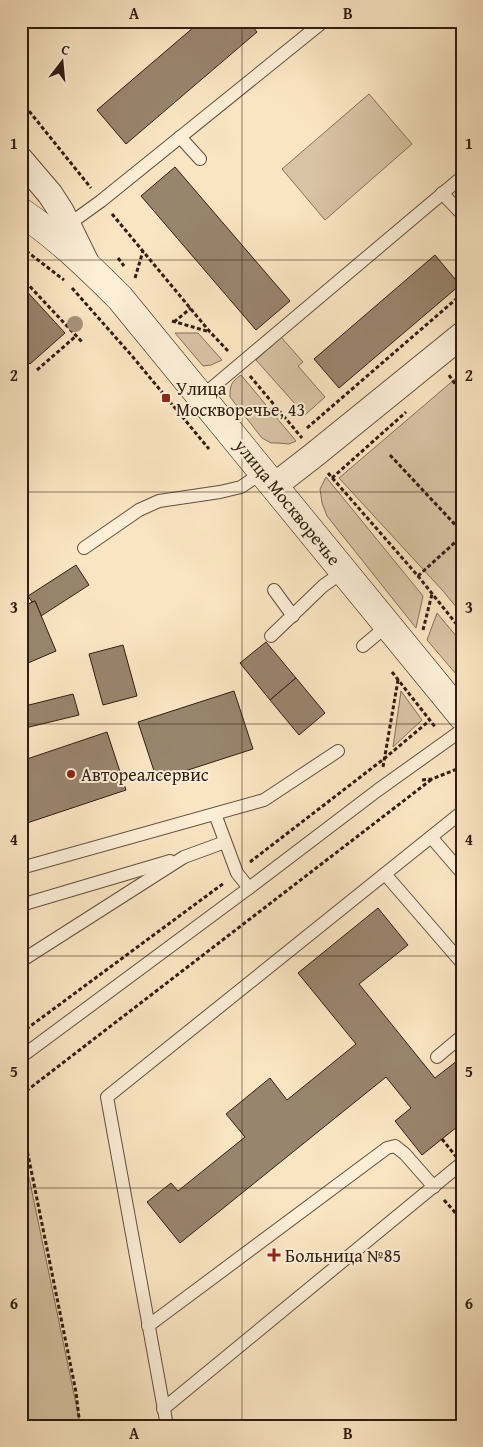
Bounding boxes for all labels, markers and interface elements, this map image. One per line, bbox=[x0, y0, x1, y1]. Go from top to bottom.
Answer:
text: A bbox=[129, 1, 140, 25]
text: B bbox=[343, 1, 353, 25]
north arrow bbox=[38, 38, 88, 88]
text: С bbox=[59, 39, 72, 60]
text: 1 bbox=[10, 131, 18, 155]
text: 1 bbox=[465, 131, 473, 155]
text: 2 bbox=[10, 363, 18, 387]
text: 2 bbox=[465, 363, 473, 387]
place label: Улица Москворечье, 43 bbox=[176, 375, 305, 423]
marker: Улица Москворечье, 43 bbox=[160, 392, 172, 404]
street label: улица Москворечье bbox=[228, 432, 348, 571]
text: 3 bbox=[10, 595, 18, 619]
text: 3 bbox=[465, 595, 473, 619]
place label: Автореалсервис bbox=[81, 761, 209, 788]
marker: Автореалсервис bbox=[65, 768, 77, 780]
text: 4 bbox=[10, 827, 18, 851]
text: 4 bbox=[465, 827, 473, 851]
text: 5 bbox=[10, 1059, 18, 1083]
text: 5 bbox=[465, 1059, 473, 1083]
place label: Больница №85 bbox=[285, 1242, 401, 1269]
marker: Больница №85 bbox=[267, 1248, 281, 1262]
text: 6 bbox=[10, 1291, 18, 1315]
text: 6 bbox=[465, 1291, 473, 1315]
text: A bbox=[129, 1421, 140, 1445]
text: B bbox=[343, 1421, 353, 1445]

